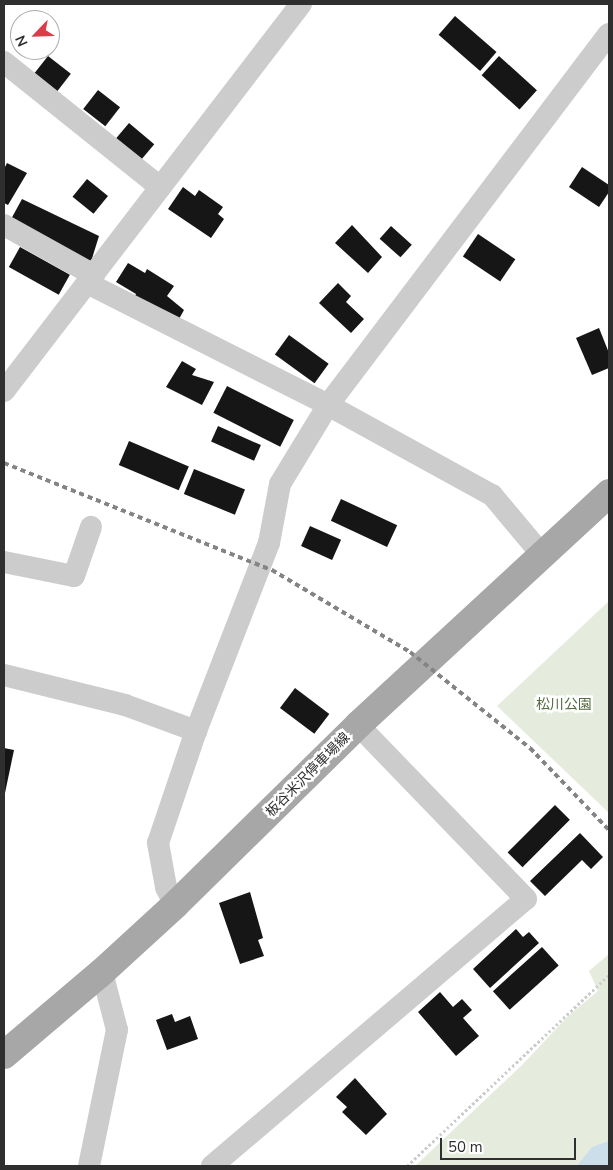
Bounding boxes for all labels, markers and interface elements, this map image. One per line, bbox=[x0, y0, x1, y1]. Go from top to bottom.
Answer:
north arrow bbox=[10, 10, 60, 60]
text: N bbox=[11, 32, 33, 50]
park label: 松川公園 bbox=[536, 697, 592, 713]
street label: 板谷米沢停車場線 bbox=[262, 729, 354, 821]
scale bar bbox=[443, 1128, 579, 1160]
text: 50 m bbox=[448, 1137, 483, 1157]

